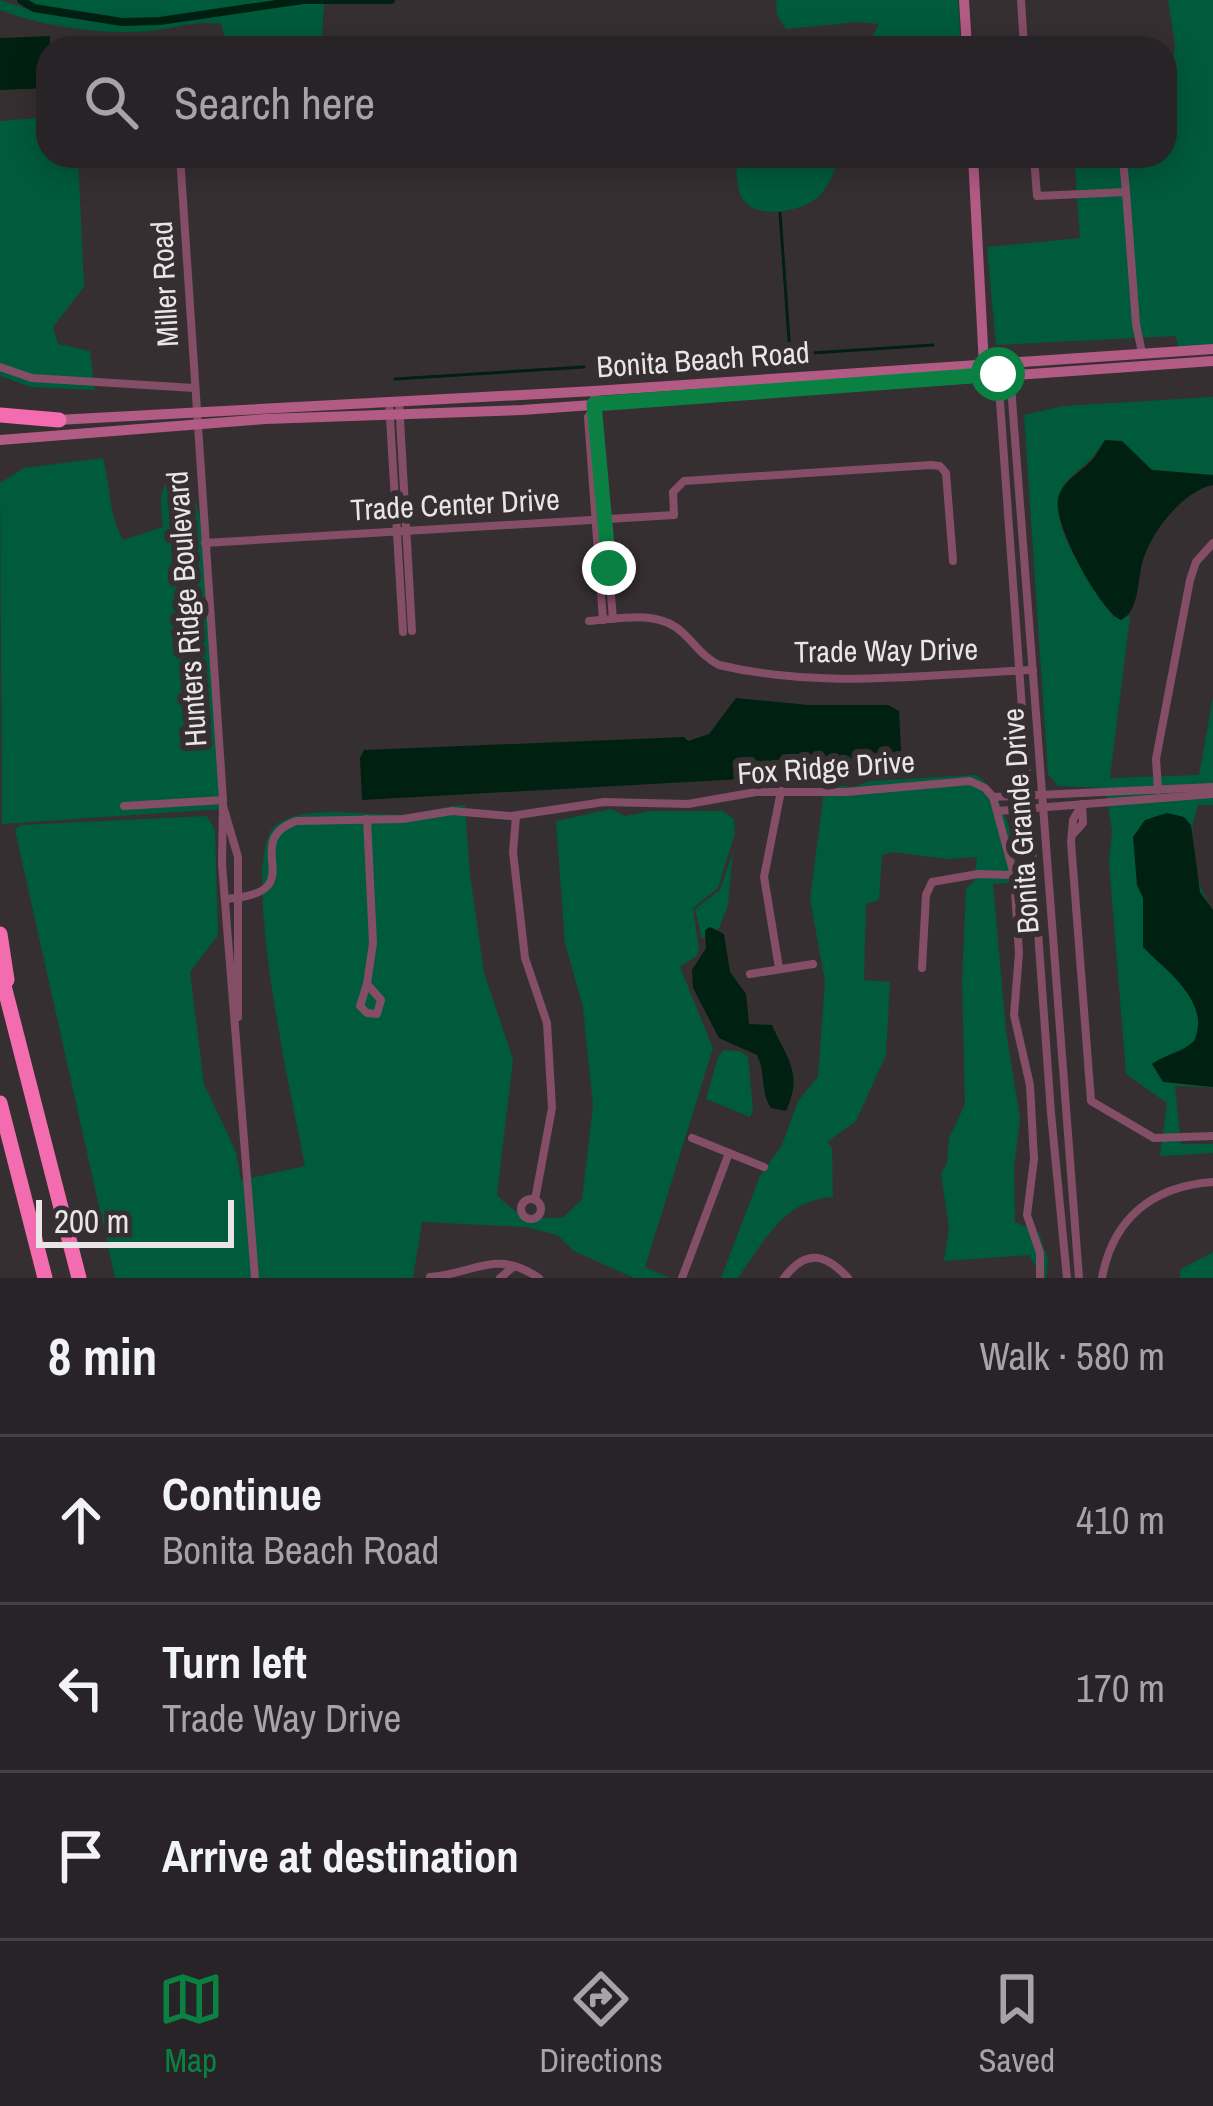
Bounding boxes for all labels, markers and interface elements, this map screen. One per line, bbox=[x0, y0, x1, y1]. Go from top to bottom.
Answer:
search box bbox=[36, 36, 1177, 168]
icon: search bbox=[78, 69, 144, 135]
text: Search here bbox=[174, 72, 375, 133]
street label: Miller Road bbox=[141, 220, 187, 348]
street label: Bonita Beach Road bbox=[595, 332, 811, 386]
route start bbox=[971, 347, 1025, 401]
street label: Hunters Ridge Boulevard bbox=[156, 470, 216, 748]
street label: Trade Center Drive bbox=[349, 479, 561, 529]
route end bbox=[582, 541, 636, 595]
street label: Trade Way Drive bbox=[794, 628, 978, 672]
street label: Bonita Grande Drive bbox=[992, 707, 1048, 935]
street label: Fox Ridge Drive bbox=[736, 741, 916, 793]
scale bar bbox=[36, 1194, 234, 1247]
text: 200 m bbox=[54, 1199, 129, 1243]
text: 8 min bbox=[48, 1322, 157, 1391]
text: Walk · 580 m bbox=[980, 1330, 1165, 1382]
text: Continue bbox=[162, 1463, 322, 1524]
icon: ahead bbox=[48, 1487, 114, 1553]
text: 410 m bbox=[1076, 1494, 1165, 1546]
text: Bonita Beach Road bbox=[162, 1524, 439, 1576]
text: Turn left bbox=[162, 1631, 307, 1692]
icon: left bbox=[48, 1655, 114, 1721]
text: 170 m bbox=[1076, 1662, 1165, 1714]
text: Trade Way Drive bbox=[162, 1692, 401, 1744]
icon: arrive bbox=[48, 1823, 114, 1889]
text: Arrive at destination bbox=[162, 1825, 519, 1886]
tab: Map bbox=[158, 1966, 224, 2082]
tab: Directions bbox=[539, 1966, 663, 2082]
tab: Saved bbox=[978, 1966, 1055, 2082]

